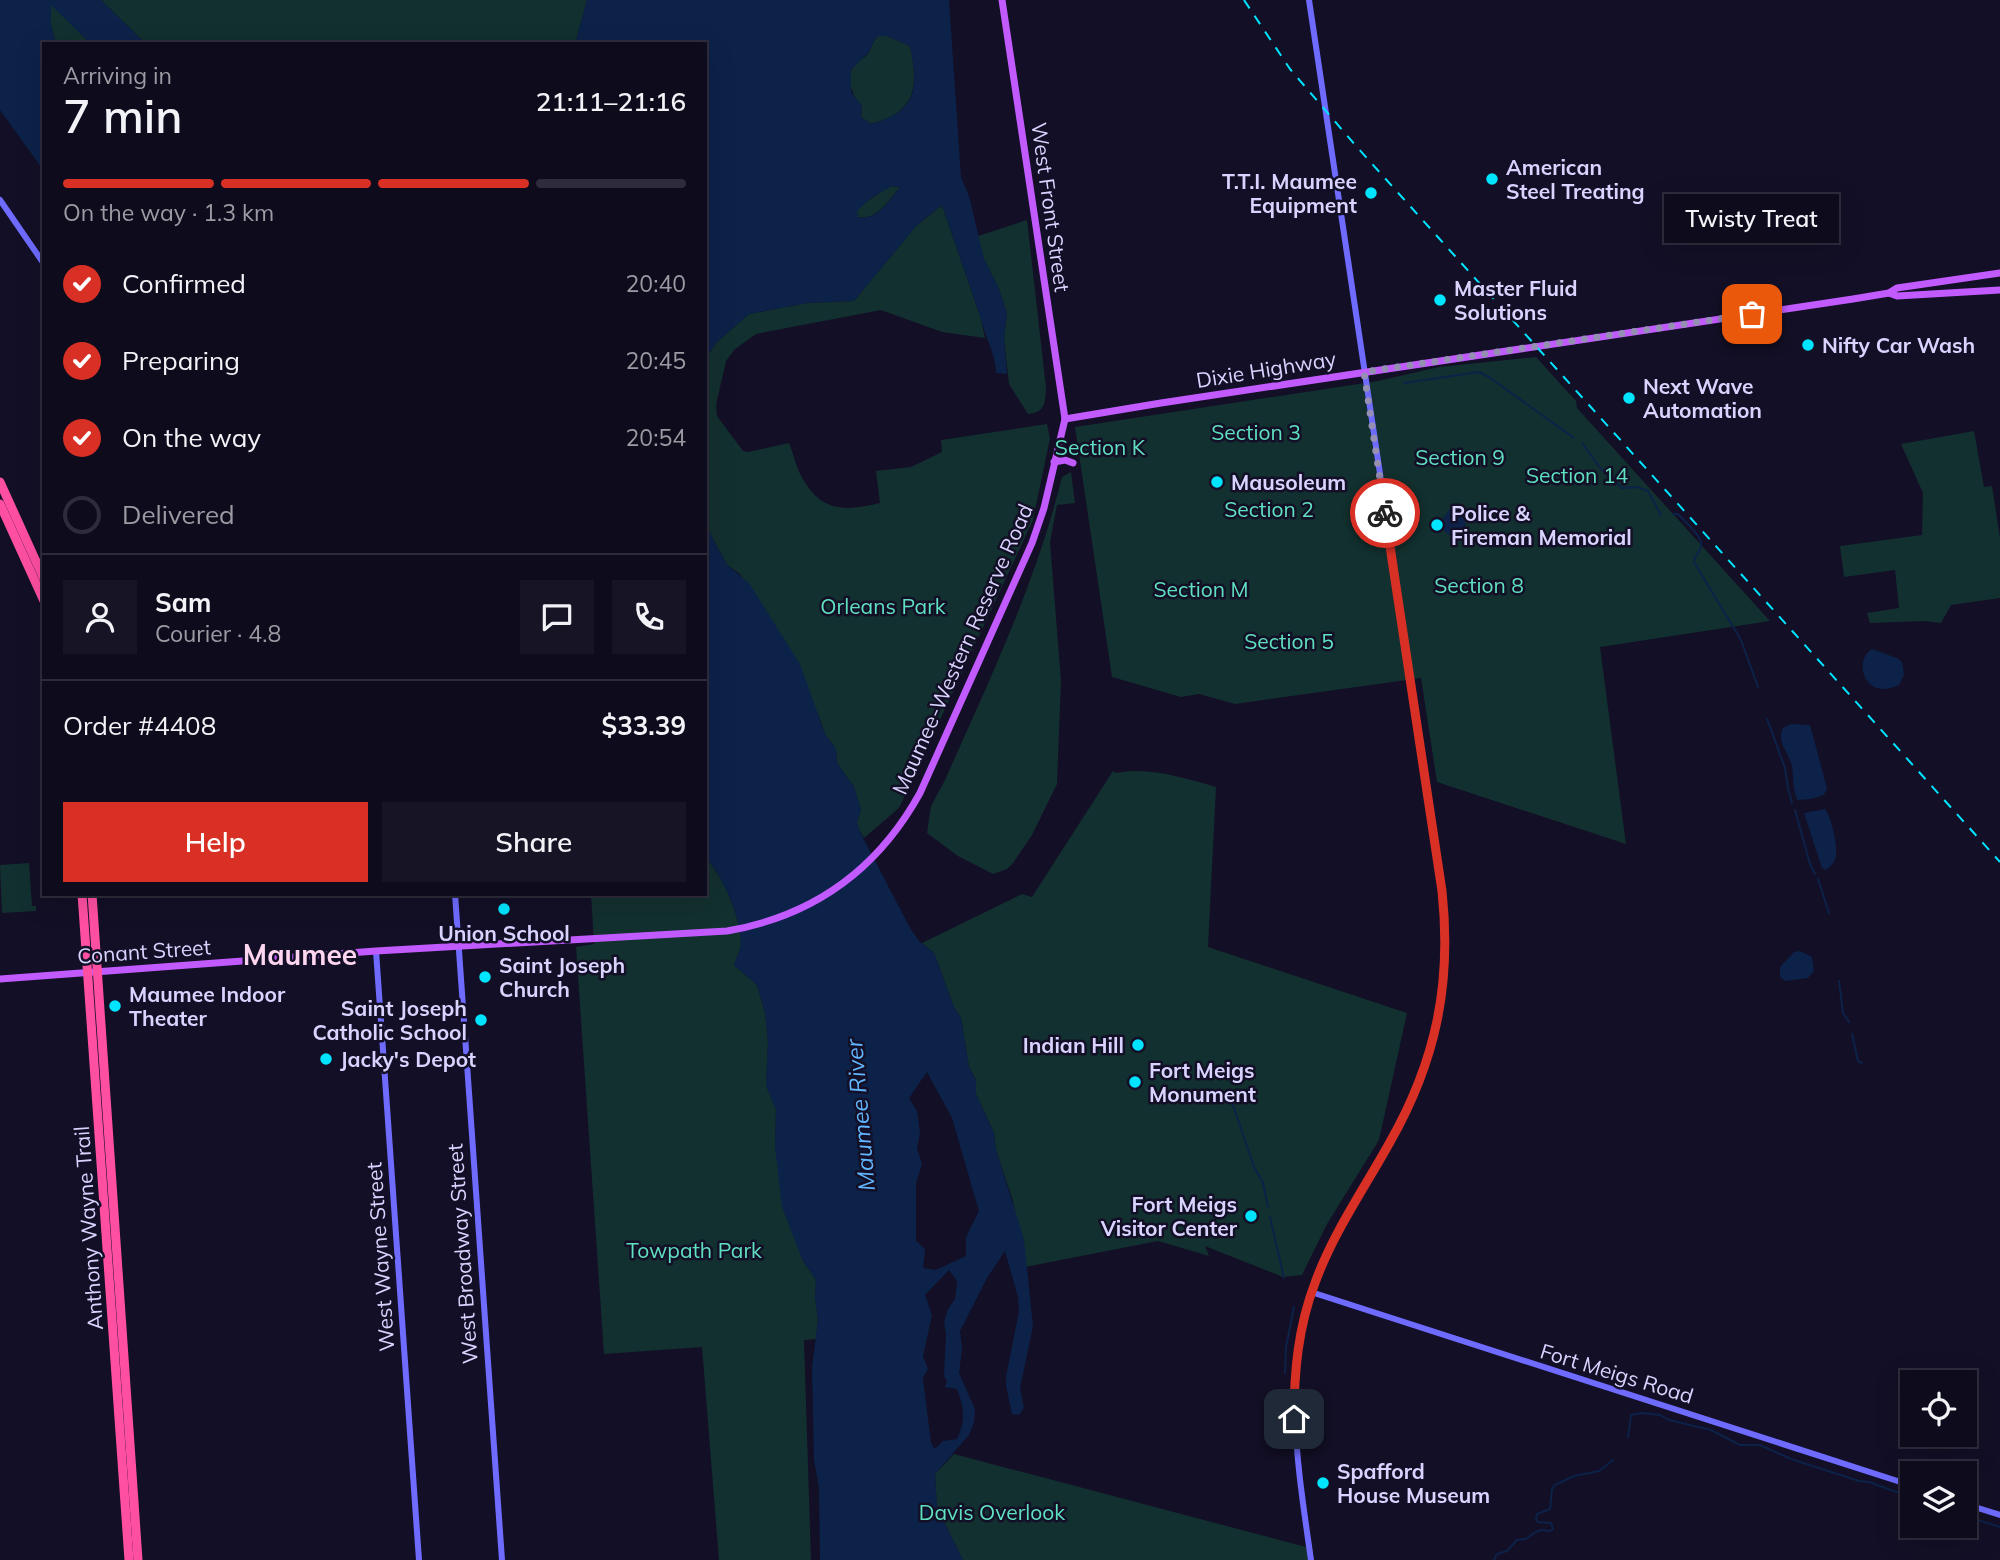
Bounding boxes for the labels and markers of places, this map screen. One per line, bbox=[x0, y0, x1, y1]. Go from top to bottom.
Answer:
place label: American Steel Treating bbox=[1506, 154, 1645, 204]
place label: T.T.I. Maumee Equipment bbox=[1222, 168, 1357, 218]
marker: American Steel Treating bbox=[1484, 171, 1500, 187]
marker: T.T.I. Maumee Equipment bbox=[1363, 185, 1379, 201]
callout: Twisty Treat bbox=[1664, 195, 1840, 244]
place label: Master Fluid Solutions bbox=[1454, 275, 1578, 325]
pin bbox=[1722, 284, 1782, 344]
marker: Master Fluid Solutions bbox=[1432, 292, 1448, 308]
place label: Nifty Car Wash bbox=[1822, 332, 1975, 358]
marker: Nifty Car Wash bbox=[1800, 337, 1816, 353]
place label: Next Wave Automation bbox=[1643, 373, 1762, 423]
marker: Next Wave Automation bbox=[1621, 390, 1637, 406]
place label: Mausoleum bbox=[1231, 469, 1346, 495]
marker: Mausoleum bbox=[1209, 474, 1225, 490]
place label: Police & Fireman Memorial bbox=[1451, 500, 1632, 550]
marker: Police & Fireman Memorial bbox=[1429, 517, 1445, 533]
marker: Union School bbox=[496, 901, 512, 917]
place label: Union School bbox=[438, 920, 570, 946]
place label: Saint Joseph Church bbox=[499, 952, 625, 1002]
marker: Saint Joseph Church bbox=[477, 969, 493, 985]
place label: Maumee Indoor Theater bbox=[129, 981, 286, 1031]
place label: Saint Joseph Catholic School bbox=[312, 995, 467, 1045]
marker: Maumee Indoor Theater bbox=[107, 998, 123, 1014]
marker: Saint Joseph Catholic School bbox=[473, 1012, 489, 1028]
place label: Indian Hill bbox=[1023, 1032, 1124, 1058]
marker: Indian Hill bbox=[1130, 1037, 1146, 1053]
place label: Jacky's Depot bbox=[340, 1046, 476, 1072]
marker: Jacky's Depot bbox=[318, 1051, 334, 1067]
place label: Fort Meigs Monument bbox=[1149, 1057, 1256, 1107]
marker: Fort Meigs Monument bbox=[1127, 1074, 1143, 1090]
place label: Fort Meigs Visitor Center bbox=[1100, 1191, 1238, 1241]
marker: Fort Meigs Visitor Center bbox=[1243, 1208, 1259, 1224]
pin bbox=[1264, 1389, 1324, 1449]
place label: Spafford House Museum bbox=[1337, 1458, 1490, 1508]
marker: Spafford House Museum bbox=[1315, 1475, 1331, 1491]

